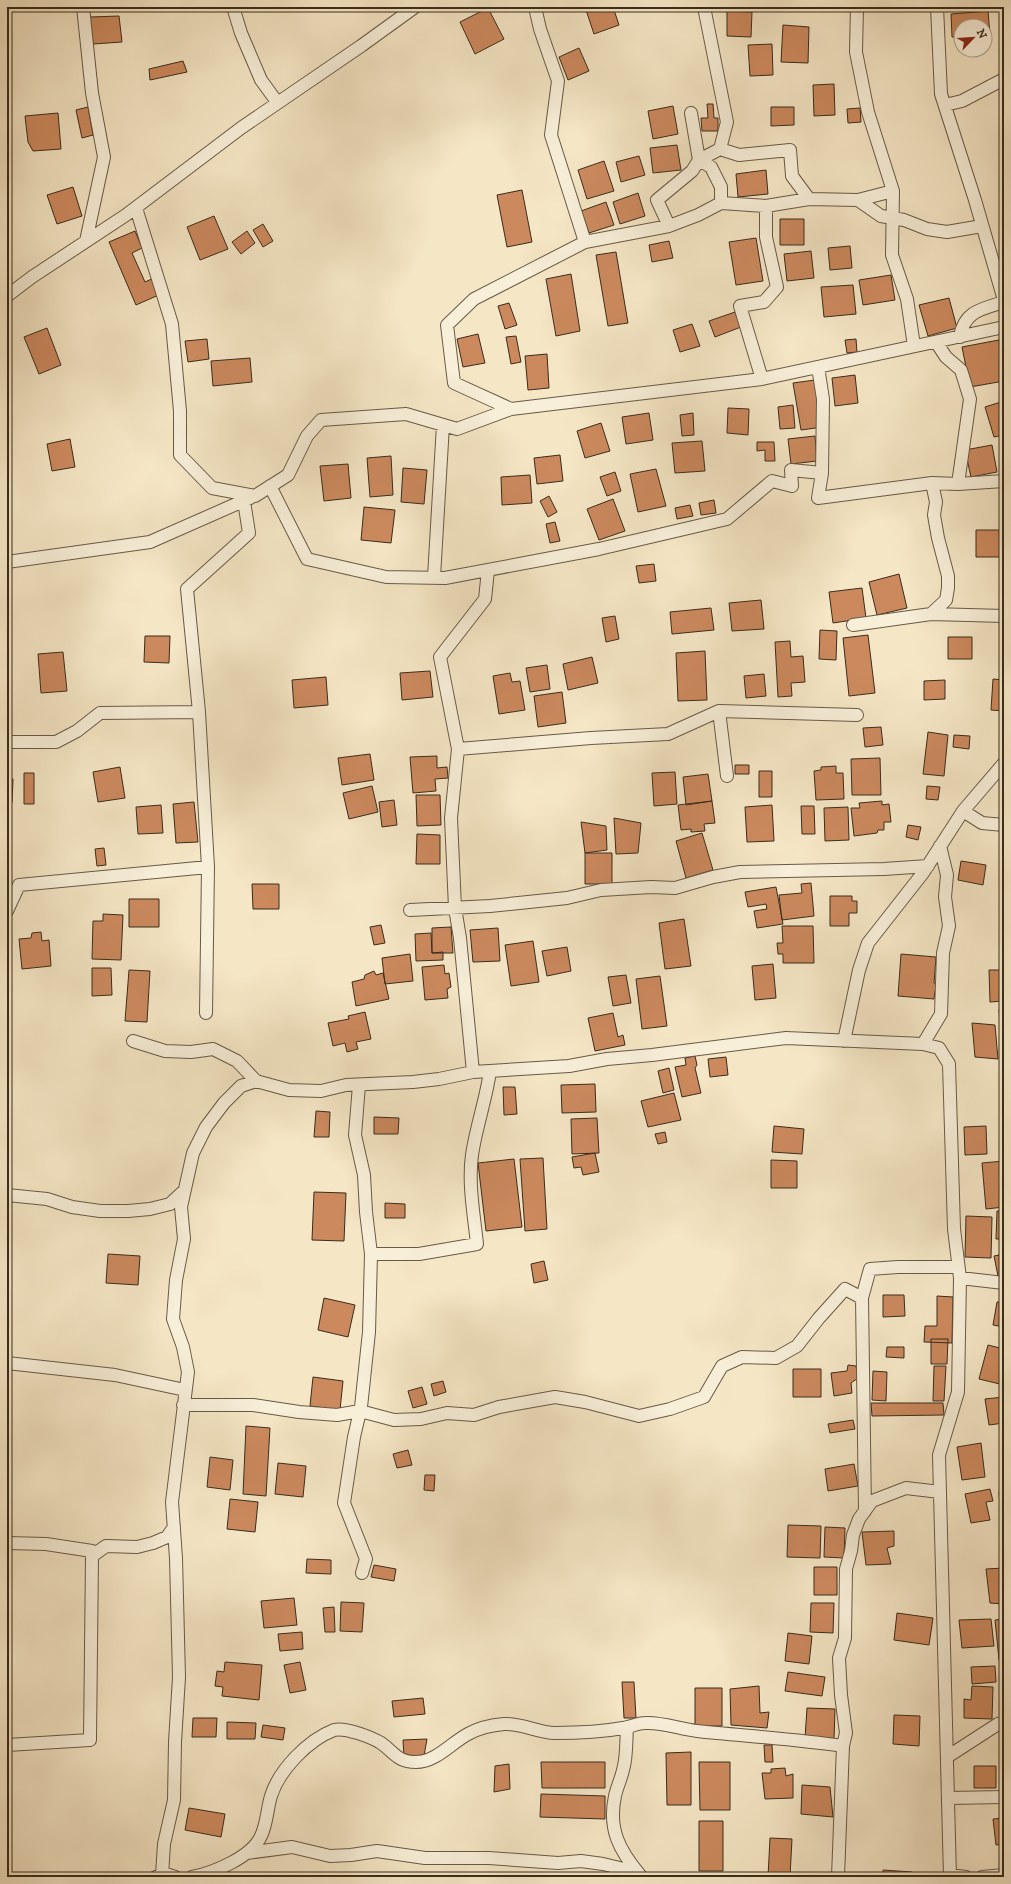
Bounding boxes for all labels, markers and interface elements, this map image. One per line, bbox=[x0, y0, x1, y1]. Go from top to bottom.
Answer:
north arrow bbox=[953, 18, 993, 58]
text: N bbox=[973, 27, 989, 41]

